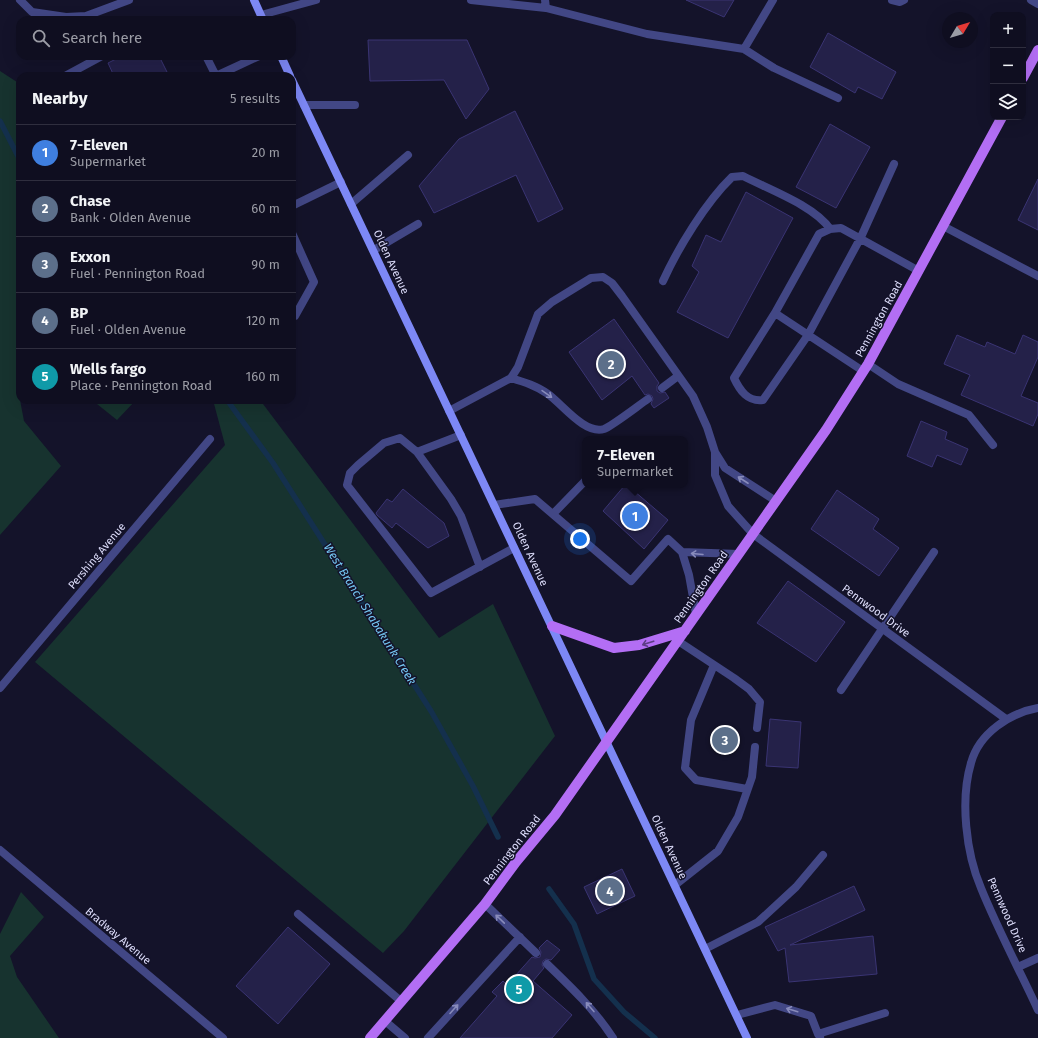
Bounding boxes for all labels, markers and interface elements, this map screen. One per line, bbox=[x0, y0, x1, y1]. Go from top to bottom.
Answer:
north arrow bbox=[942, 12, 978, 48]
map controls bbox=[990, 12, 1026, 120]
button: + bbox=[990, 12, 1026, 48]
search box bbox=[16, 16, 296, 60]
icon: search bbox=[30, 27, 52, 49]
text: Search here bbox=[62, 29, 142, 47]
button: − bbox=[990, 48, 1026, 84]
button: layers bbox=[990, 84, 1026, 120]
text: Nearby bbox=[32, 88, 87, 109]
text: 5 results bbox=[230, 91, 280, 106]
text: 7-Eleven bbox=[70, 136, 128, 154]
text: 1 bbox=[42, 145, 48, 160]
text: 20 m bbox=[252, 145, 280, 160]
text: Supermarket bbox=[70, 154, 146, 169]
text: Chase bbox=[70, 192, 111, 210]
text: 2 bbox=[42, 201, 48, 216]
text: 60 m bbox=[251, 201, 280, 216]
text: Bank · Olden Avenue bbox=[70, 210, 191, 225]
street label: Olden Avenue bbox=[370, 228, 412, 296]
text: Exxon bbox=[70, 248, 110, 266]
text: 3 bbox=[42, 257, 48, 272]
text: 90 m bbox=[251, 257, 280, 272]
text: Fuel · Pennington Road bbox=[70, 266, 205, 281]
street label: Pennington Road bbox=[853, 279, 905, 359]
text: BP bbox=[70, 304, 88, 322]
text: 4 bbox=[41, 313, 49, 328]
text: 120 m bbox=[246, 313, 280, 328]
text: Fuel · Olden Avenue bbox=[70, 322, 186, 337]
pin: 2 bbox=[598, 349, 624, 379]
text: Wells fargo bbox=[70, 360, 146, 378]
text: 5 bbox=[42, 369, 48, 384]
text: 160 m bbox=[246, 369, 280, 384]
text: Place · Pennington Road bbox=[70, 378, 212, 393]
one-way arrow bbox=[541, 390, 552, 398]
popup bbox=[582, 436, 688, 488]
text: 7-Eleven bbox=[597, 446, 655, 464]
text: Supermarket bbox=[597, 464, 673, 479]
one-way arrow bbox=[738, 476, 749, 484]
pin: 1 bbox=[622, 501, 648, 531]
street label: Pershing Avenue bbox=[66, 520, 128, 592]
street label: Olden Avenue bbox=[509, 520, 551, 588]
your location bbox=[570, 529, 590, 549]
water label: West Branch Shabakunk Creek bbox=[321, 541, 419, 687]
street label: Pennington Road bbox=[671, 548, 731, 626]
one-way arrow bbox=[691, 550, 704, 557]
street label: Pennwood Drive bbox=[839, 582, 913, 640]
one-way arrow bbox=[642, 640, 655, 647]
pin: 3 bbox=[712, 725, 738, 755]
street label: Pennington Road bbox=[481, 812, 543, 888]
street label: Olden Avenue bbox=[648, 813, 690, 881]
street label: Pennwood Drive bbox=[985, 875, 1029, 955]
pin: 4 bbox=[597, 876, 623, 906]
street label: Bradway Avenue bbox=[83, 905, 153, 967]
one-way arrow bbox=[495, 914, 505, 923]
pin: 5 bbox=[506, 974, 532, 1004]
one-way arrow bbox=[585, 1002, 594, 1012]
one-way arrow bbox=[449, 1004, 459, 1014]
one-way arrow bbox=[786, 1006, 799, 1013]

